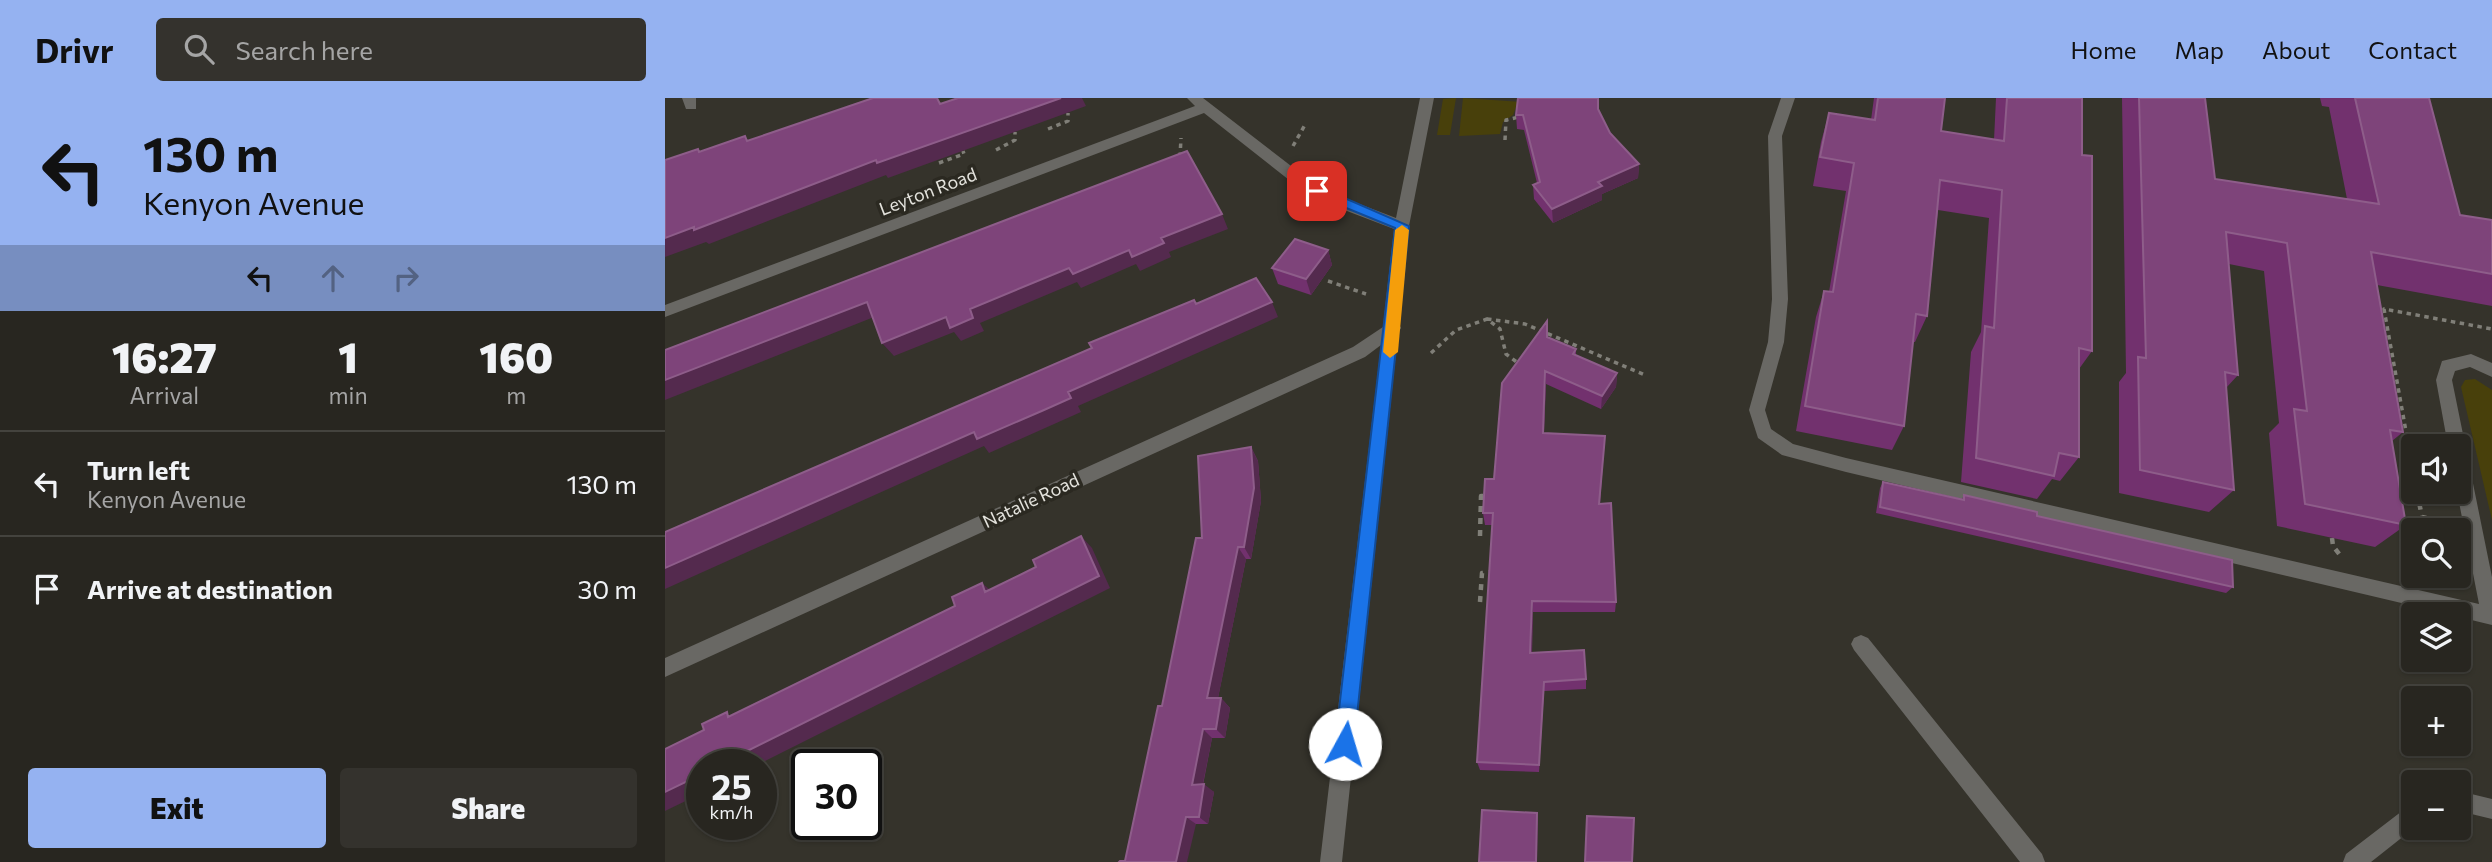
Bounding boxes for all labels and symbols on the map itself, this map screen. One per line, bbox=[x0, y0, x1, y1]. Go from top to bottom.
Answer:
pin bbox=[1287, 161, 1347, 221]
street label: Leyton Road bbox=[876, 162, 980, 220]
street label: Natalie Road bbox=[979, 468, 1082, 532]
position arrow bbox=[1308, 707, 1382, 781]
speed limit sign: 30 bbox=[791, 749, 882, 840]

